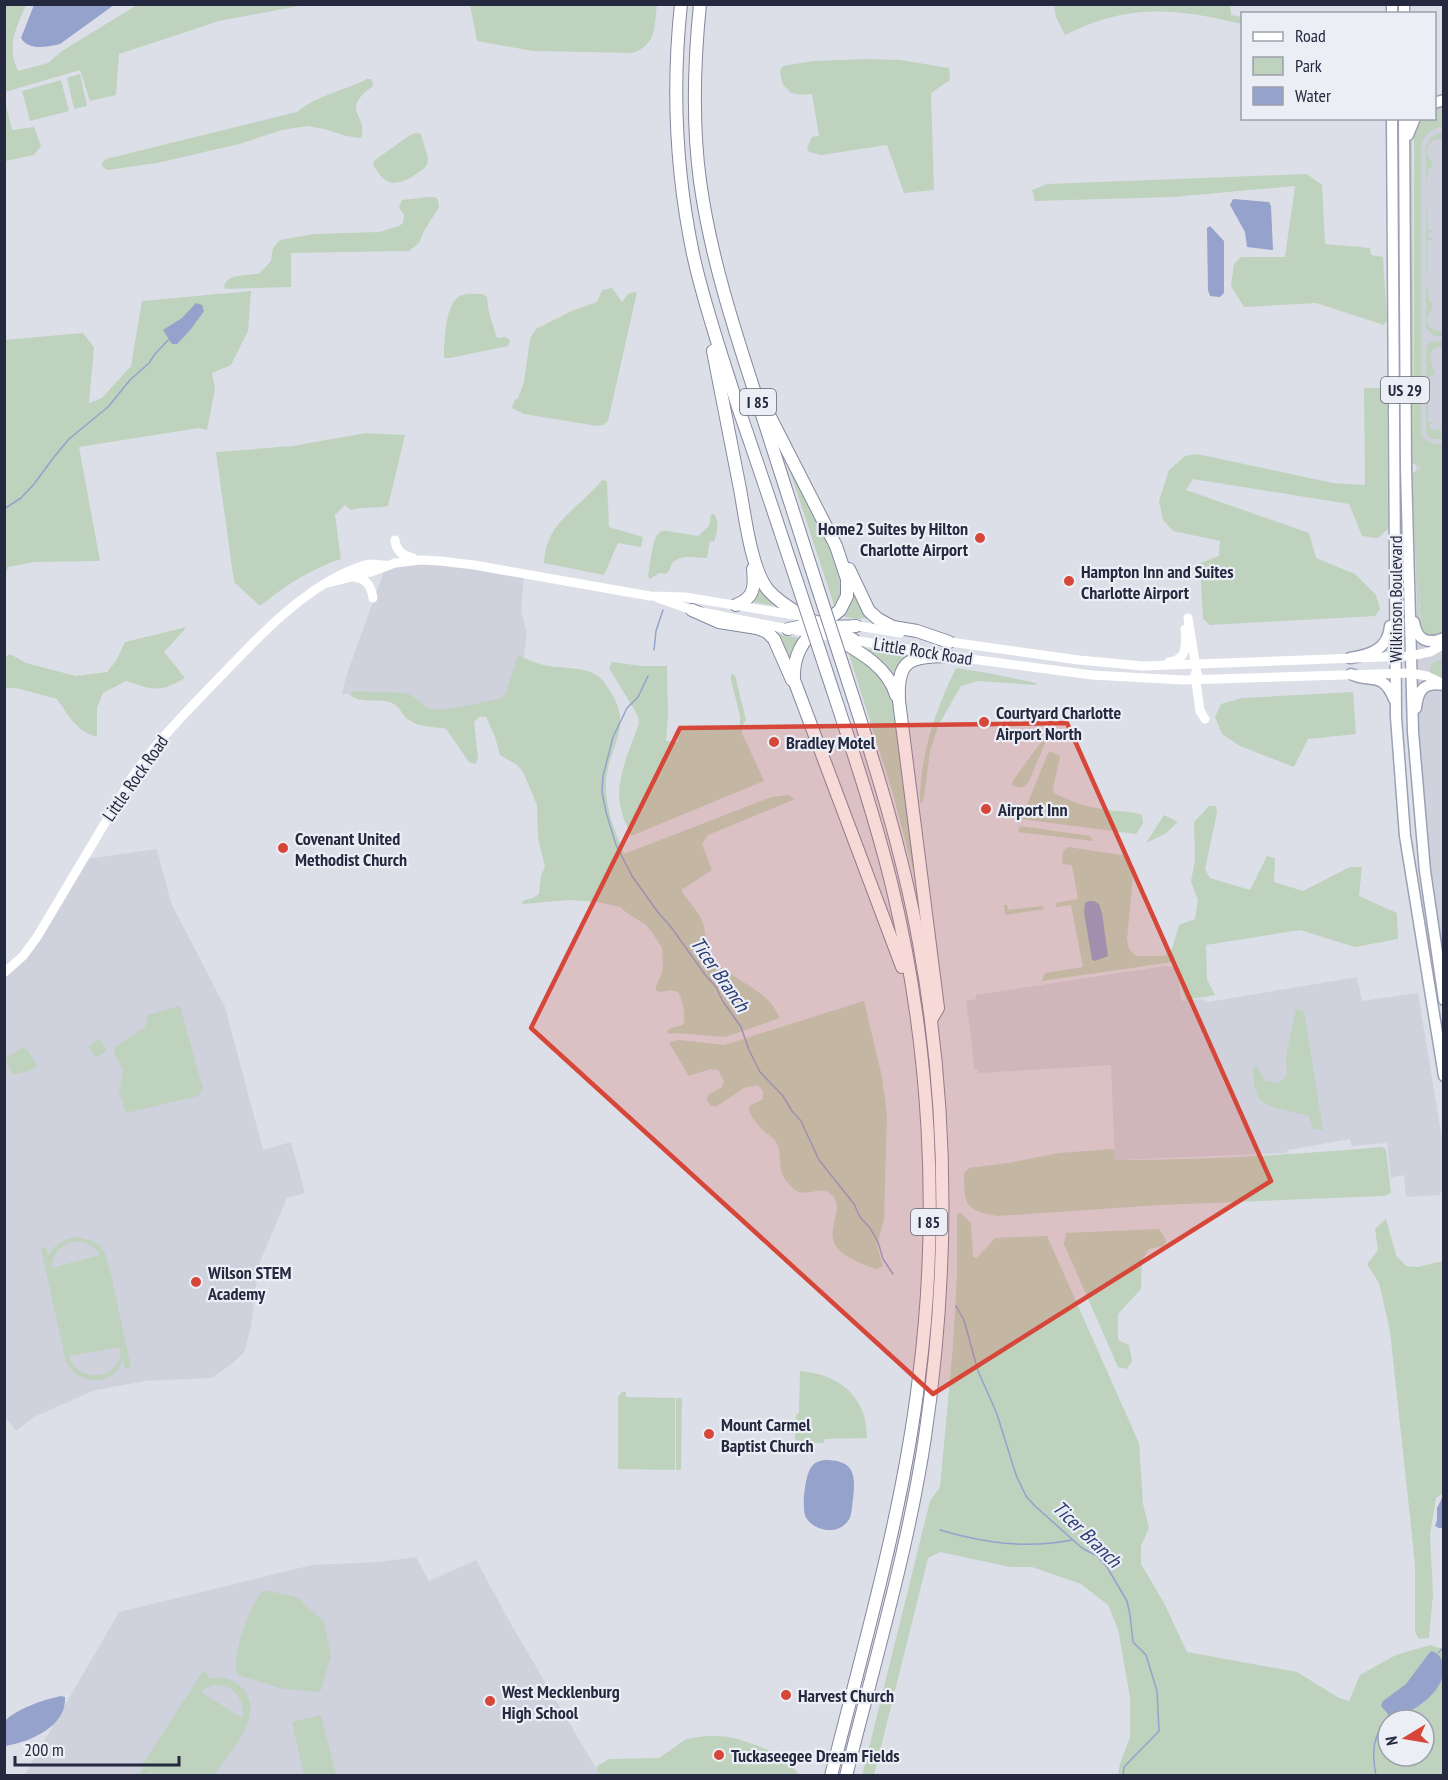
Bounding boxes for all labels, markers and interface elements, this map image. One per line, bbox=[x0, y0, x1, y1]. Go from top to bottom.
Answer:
legend bbox=[1241, 12, 1436, 120]
text: Road bbox=[1295, 24, 1326, 47]
text: Park bbox=[1295, 54, 1322, 77]
text: Water bbox=[1295, 84, 1331, 107]
road number: US 29 bbox=[1381, 377, 1429, 403]
road number: I 85 bbox=[740, 389, 776, 415]
place label: Home2 Suites by Hilton Charlotte Airport bbox=[818, 517, 969, 561]
marker: Home2 Suites by Hilton Charlotte Airport bbox=[973, 531, 987, 545]
street label: Wilkinson Boulevard bbox=[1384, 536, 1407, 662]
place label: Hampton Inn and Suites Charlotte Airport bbox=[1081, 560, 1234, 604]
marker: Hampton Inn and Suites Charlotte Airport bbox=[1062, 574, 1076, 588]
street label: Little Rock Road bbox=[872, 632, 974, 670]
place label: Courtyard Charlotte Airport North bbox=[995, 701, 1121, 745]
marker: Courtyard Charlotte Airport North bbox=[977, 715, 991, 729]
street label: Little Rock Road bbox=[97, 730, 173, 826]
place label: Bradley Motel bbox=[786, 731, 876, 754]
marker: Bradley Motel bbox=[767, 735, 781, 749]
place label: Airport Inn bbox=[997, 798, 1068, 821]
marker: Airport Inn bbox=[979, 802, 993, 816]
place label: Covenant United Methodist Church bbox=[295, 827, 407, 871]
marker: Covenant United Methodist Church bbox=[276, 841, 290, 855]
water label: Ticer Branch bbox=[685, 931, 756, 1018]
road number: I 85 bbox=[911, 1209, 947, 1235]
place label: Wilson STEM Academy bbox=[207, 1261, 292, 1305]
marker: Wilson STEM Academy bbox=[189, 1275, 203, 1289]
place label: Mount Carmel Baptist Church bbox=[721, 1413, 814, 1457]
marker: Mount Carmel Baptist Church bbox=[702, 1427, 716, 1441]
water label: Ticer Branch bbox=[1047, 1495, 1128, 1574]
place label: West Mecklenburg High School bbox=[501, 1680, 620, 1724]
place label: Harvest Church bbox=[798, 1684, 894, 1707]
marker: Harvest Church bbox=[779, 1688, 793, 1702]
marker: West Mecklenburg High School bbox=[483, 1694, 497, 1708]
north arrow bbox=[1376, 1708, 1436, 1768]
scale bar bbox=[15, 1729, 178, 1767]
text: N bbox=[1381, 1735, 1402, 1747]
text: 200 m bbox=[24, 1738, 64, 1761]
place label: Tuckaseegee Dream Fields bbox=[731, 1744, 900, 1767]
marker: Tuckaseegee Dream Fields bbox=[712, 1748, 726, 1762]

